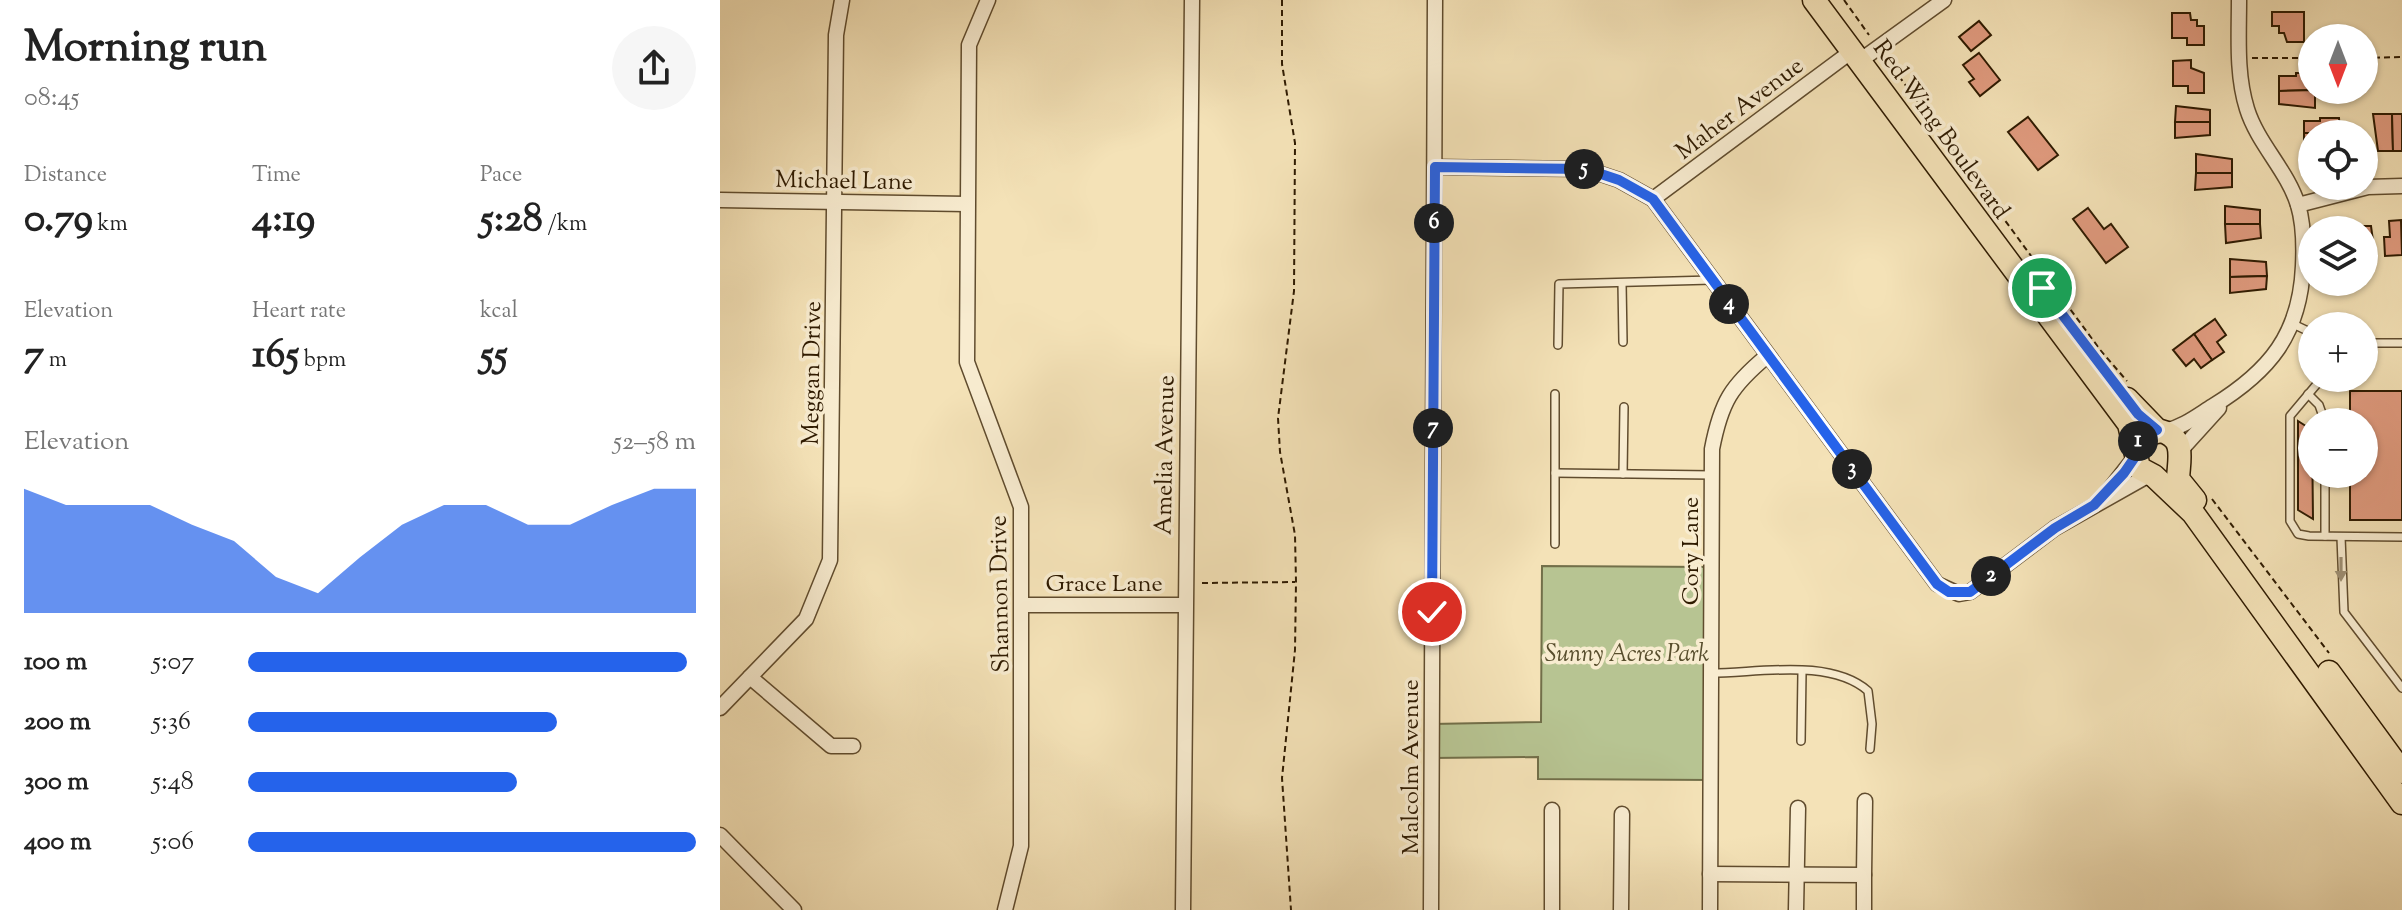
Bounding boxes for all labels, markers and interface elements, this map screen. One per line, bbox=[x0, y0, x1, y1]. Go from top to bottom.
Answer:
text: Morning run bbox=[24, 18, 267, 81]
north arrow bbox=[2298, 24, 2378, 104]
map controls bbox=[2298, 24, 2378, 488]
button: share bbox=[612, 26, 696, 110]
street label: Red Wing Boulevard bbox=[1864, 33, 2017, 227]
street label: Maher Avenue bbox=[1669, 50, 1811, 169]
text: 08:45 bbox=[24, 80, 80, 117]
button: locate bbox=[2298, 120, 2378, 200]
pin: 5 bbox=[1564, 149, 1604, 189]
text: 5 bbox=[1580, 153, 1588, 185]
text: Distance bbox=[24, 160, 107, 192]
text: Time bbox=[252, 160, 301, 192]
text: Pace bbox=[480, 160, 522, 192]
street label: Michael Lane bbox=[775, 164, 913, 200]
text: 0.79 bbox=[24, 192, 93, 249]
text: 4:19 bbox=[252, 192, 315, 249]
text: 5:28 bbox=[480, 192, 543, 249]
pin: 6 bbox=[1414, 203, 1454, 243]
text: 6 bbox=[1429, 207, 1439, 239]
text: km bbox=[93, 209, 128, 241]
text: /km bbox=[543, 209, 587, 241]
button: layers bbox=[2298, 216, 2378, 296]
pin bbox=[2008, 254, 2076, 322]
icon: arrive bbox=[2020, 266, 2064, 310]
pin: 4 bbox=[1709, 284, 1749, 324]
text: 4 bbox=[1723, 288, 1735, 320]
text: Elevation bbox=[24, 296, 113, 328]
text: Heart rate bbox=[252, 296, 346, 328]
text: kcal bbox=[480, 296, 518, 328]
street label: Meggan Drive bbox=[795, 301, 831, 445]
button: + bbox=[2298, 312, 2378, 392]
text: 7 bbox=[24, 328, 44, 385]
text: 165 bbox=[252, 328, 299, 385]
text: 55 bbox=[480, 328, 508, 385]
text: m bbox=[44, 345, 67, 377]
text: bpm bbox=[299, 345, 346, 377]
street label: Amelia Avenue bbox=[1148, 375, 1184, 535]
pin: 7 bbox=[1413, 408, 1453, 448]
button: − bbox=[2298, 408, 2378, 488]
text: 7 bbox=[1427, 412, 1439, 444]
pin: 1 bbox=[2118, 421, 2158, 461]
text: Elevation bbox=[24, 424, 129, 461]
text: 52–58 m bbox=[613, 424, 696, 461]
text: 1 bbox=[2134, 425, 2142, 457]
pin: 3 bbox=[1832, 449, 1872, 489]
text: 3 bbox=[1848, 453, 1856, 485]
street label: Cory Lane bbox=[1675, 497, 1709, 605]
street label: Shannon Drive bbox=[983, 515, 1019, 673]
pin: 2 bbox=[1971, 556, 2011, 596]
one-way arrow bbox=[2335, 557, 2347, 582]
text: 2 bbox=[1986, 560, 1996, 592]
street label: Grace Lane bbox=[1045, 568, 1163, 602]
pin bbox=[1398, 578, 1466, 646]
icon: check bbox=[1410, 590, 1454, 634]
park label: Sunny Acres Park bbox=[1545, 638, 1709, 672]
text: 100 m bbox=[24, 644, 87, 681]
text: 5:07 bbox=[152, 644, 194, 681]
street label: Malcolm Avenue bbox=[1395, 679, 1429, 855]
text: 200 m bbox=[24, 704, 91, 741]
text: 5:36 bbox=[152, 704, 191, 741]
text: 300 m bbox=[24, 764, 89, 801]
text: 5:48 bbox=[152, 764, 194, 801]
text: 400 m bbox=[24, 824, 91, 861]
text: 5:06 bbox=[152, 824, 194, 861]

